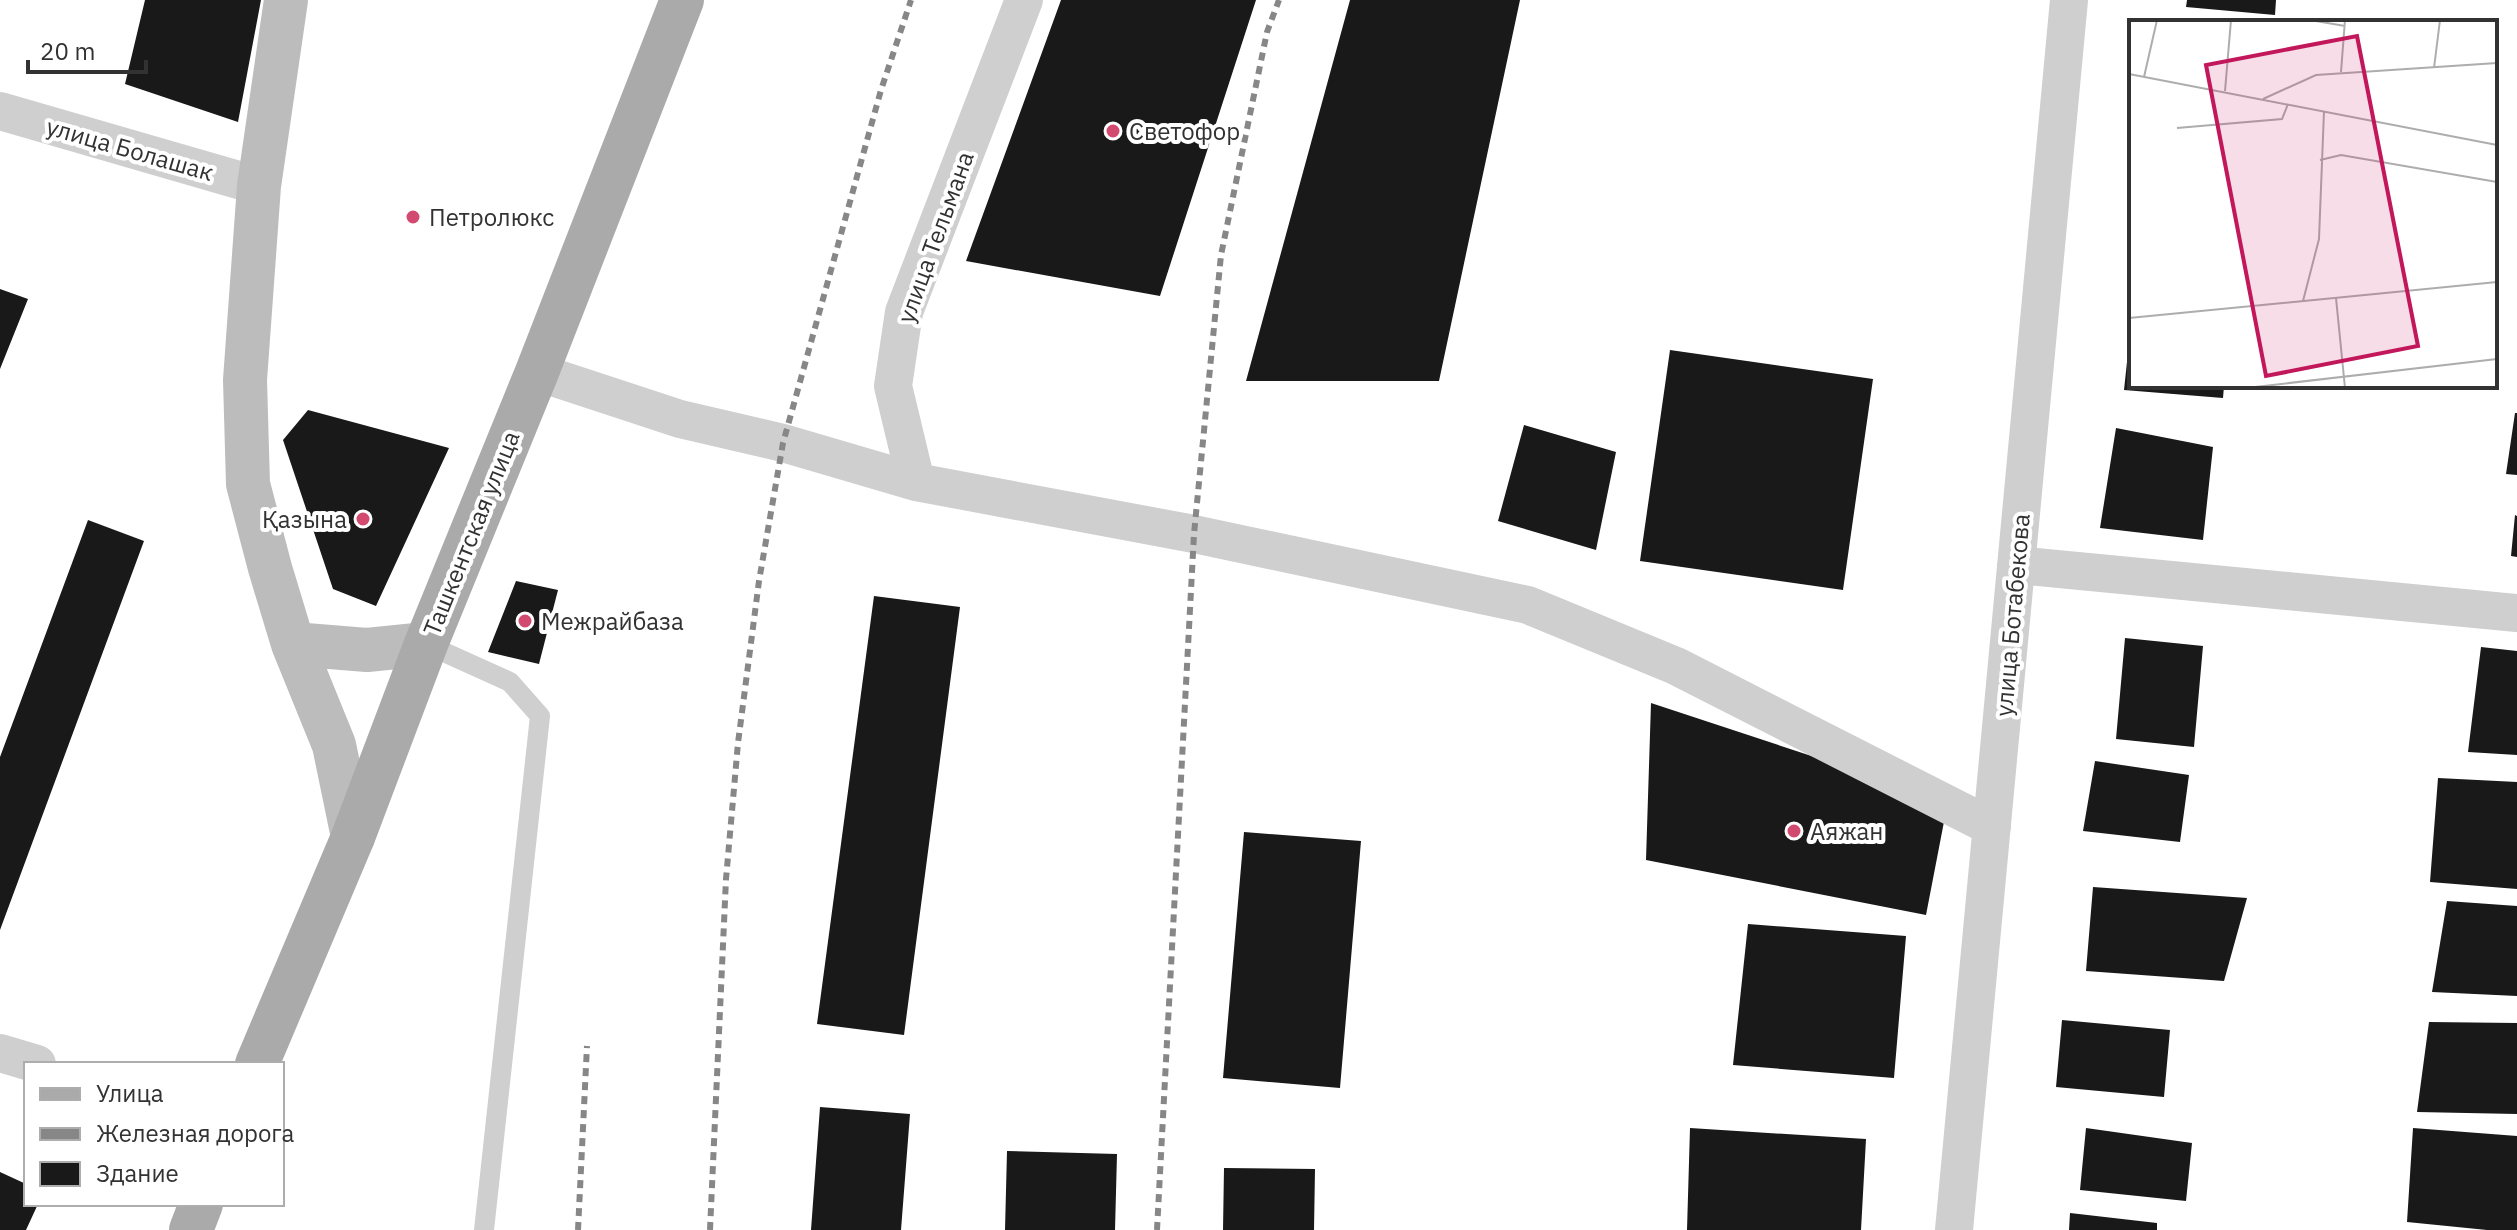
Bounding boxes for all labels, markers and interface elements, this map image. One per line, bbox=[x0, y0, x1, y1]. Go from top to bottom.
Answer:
inset map bbox=[2129, 20, 2497, 388]
scale bar bbox=[28, 24, 146, 74]
text: 20 m bbox=[40, 35, 95, 67]
street label: улица Болашак bbox=[43, 110, 217, 188]
place label: Светофор bbox=[1129, 115, 1240, 147]
marker: Светофор bbox=[1104, 122, 1122, 140]
street label: улица Тельмана bbox=[889, 147, 981, 327]
place label: Петролюкс bbox=[429, 201, 554, 233]
marker: Петролюкс bbox=[404, 208, 422, 226]
street label: Ташкентская улица bbox=[415, 426, 527, 640]
place label: Қазына bbox=[262, 503, 347, 535]
marker: Қазына bbox=[354, 510, 372, 528]
street label: улица Ботабекова bbox=[1987, 512, 2037, 718]
place label: Межрайбаза bbox=[541, 605, 684, 637]
marker: Межрайбаза bbox=[516, 612, 534, 630]
place label: Аяжан bbox=[1810, 815, 1883, 847]
marker: Аяжан bbox=[1785, 822, 1803, 840]
legend bbox=[24, 1062, 284, 1206]
text: Улица bbox=[96, 1077, 164, 1109]
text: Железная дорога bbox=[96, 1117, 294, 1149]
text: Здание bbox=[96, 1157, 179, 1189]

